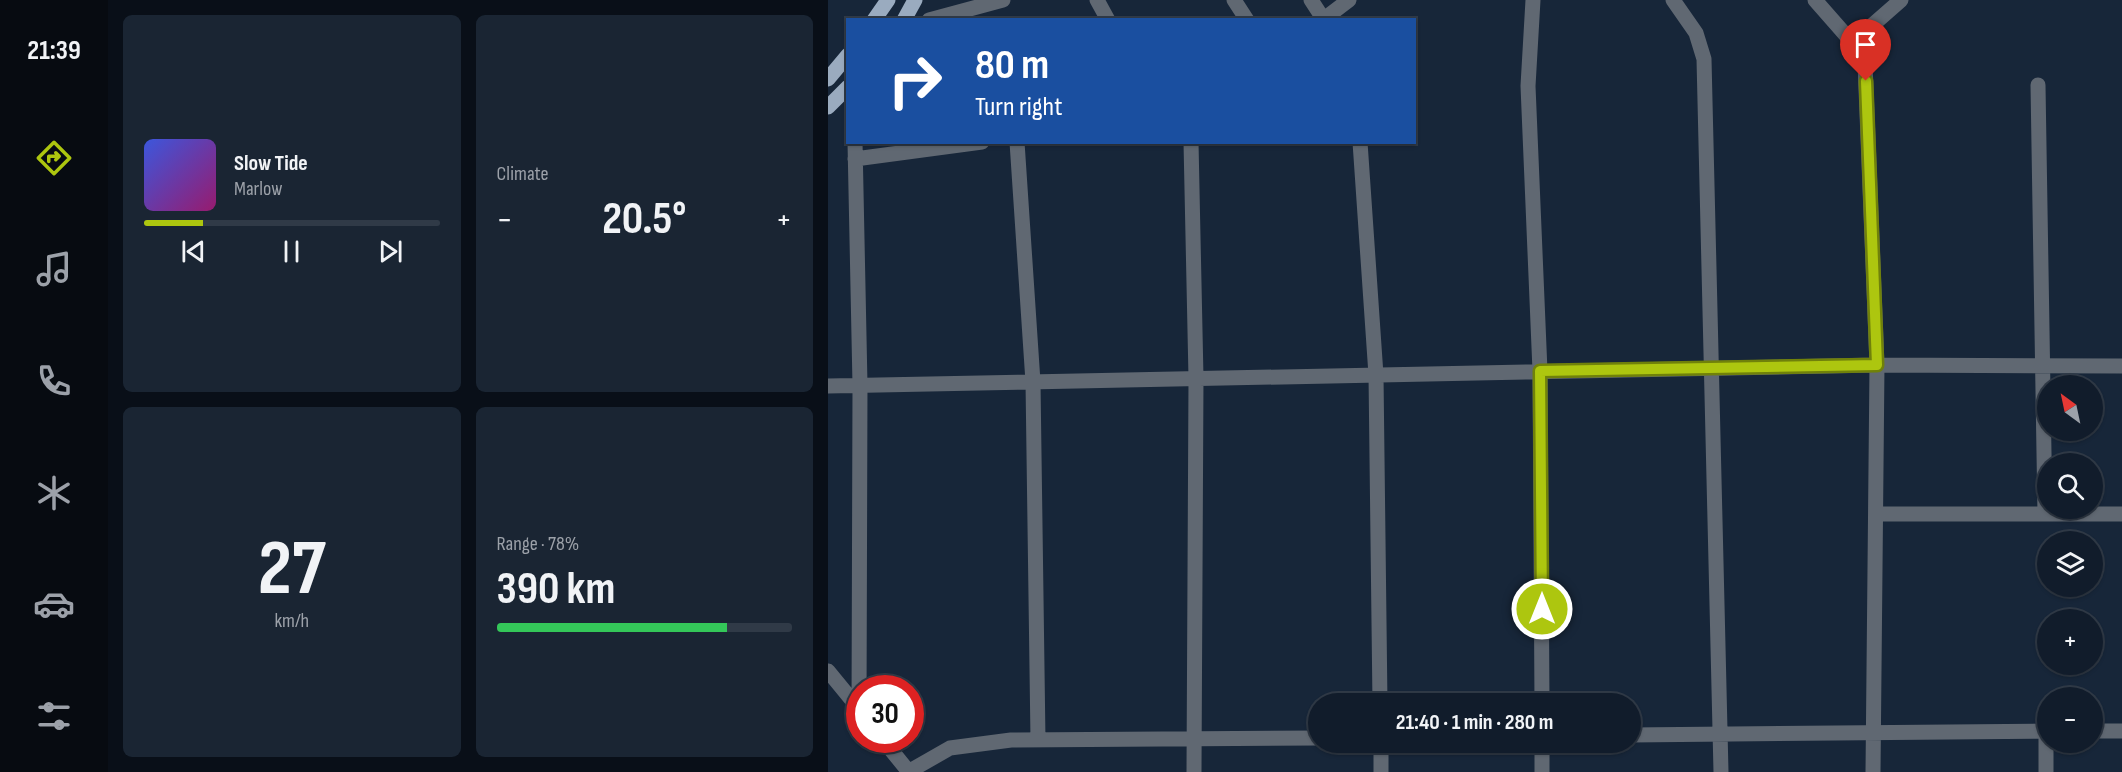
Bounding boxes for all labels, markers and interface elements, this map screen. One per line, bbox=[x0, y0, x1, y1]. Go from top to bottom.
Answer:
pin bbox=[1840, 19, 1891, 81]
icon: arrive bbox=[1849, 28, 1882, 61]
text: 21:39 bbox=[27, 35, 81, 67]
text: 80 m bbox=[975, 40, 1049, 91]
icon: right bbox=[876, 42, 954, 120]
text: Turn right bbox=[975, 91, 1062, 123]
icon: directions bbox=[33, 137, 75, 179]
text: Slow Tide bbox=[234, 150, 308, 177]
text: Climate bbox=[497, 162, 549, 186]
text: Marlow bbox=[234, 177, 282, 201]
text: 20.5° bbox=[602, 192, 686, 247]
text: − bbox=[497, 200, 513, 240]
text: + bbox=[776, 200, 792, 240]
icon: previous bbox=[177, 235, 210, 268]
icon: pause bbox=[275, 235, 308, 268]
icon: next bbox=[374, 235, 407, 268]
icon: music bbox=[33, 248, 75, 290]
icon: phone bbox=[33, 360, 75, 402]
north arrow bbox=[2037, 375, 2103, 441]
map controls bbox=[2037, 375, 2103, 753]
button: search bbox=[2037, 453, 2103, 519]
icon: climate bbox=[33, 472, 75, 514]
text: 27 bbox=[258, 523, 326, 616]
button: layers bbox=[2037, 531, 2103, 597]
text: Range · 78% bbox=[497, 532, 579, 556]
text: 390 km bbox=[497, 562, 615, 617]
position arrow bbox=[1510, 577, 1574, 641]
icon: car bbox=[33, 583, 75, 625]
text: km/h bbox=[274, 609, 309, 633]
button: + bbox=[2037, 609, 2103, 675]
speed limit sign: 30 bbox=[846, 675, 924, 753]
button: − bbox=[2037, 687, 2103, 753]
icon: filters bbox=[33, 695, 75, 737]
text: 21:40 · 1 min · 280 m bbox=[1396, 709, 1553, 736]

